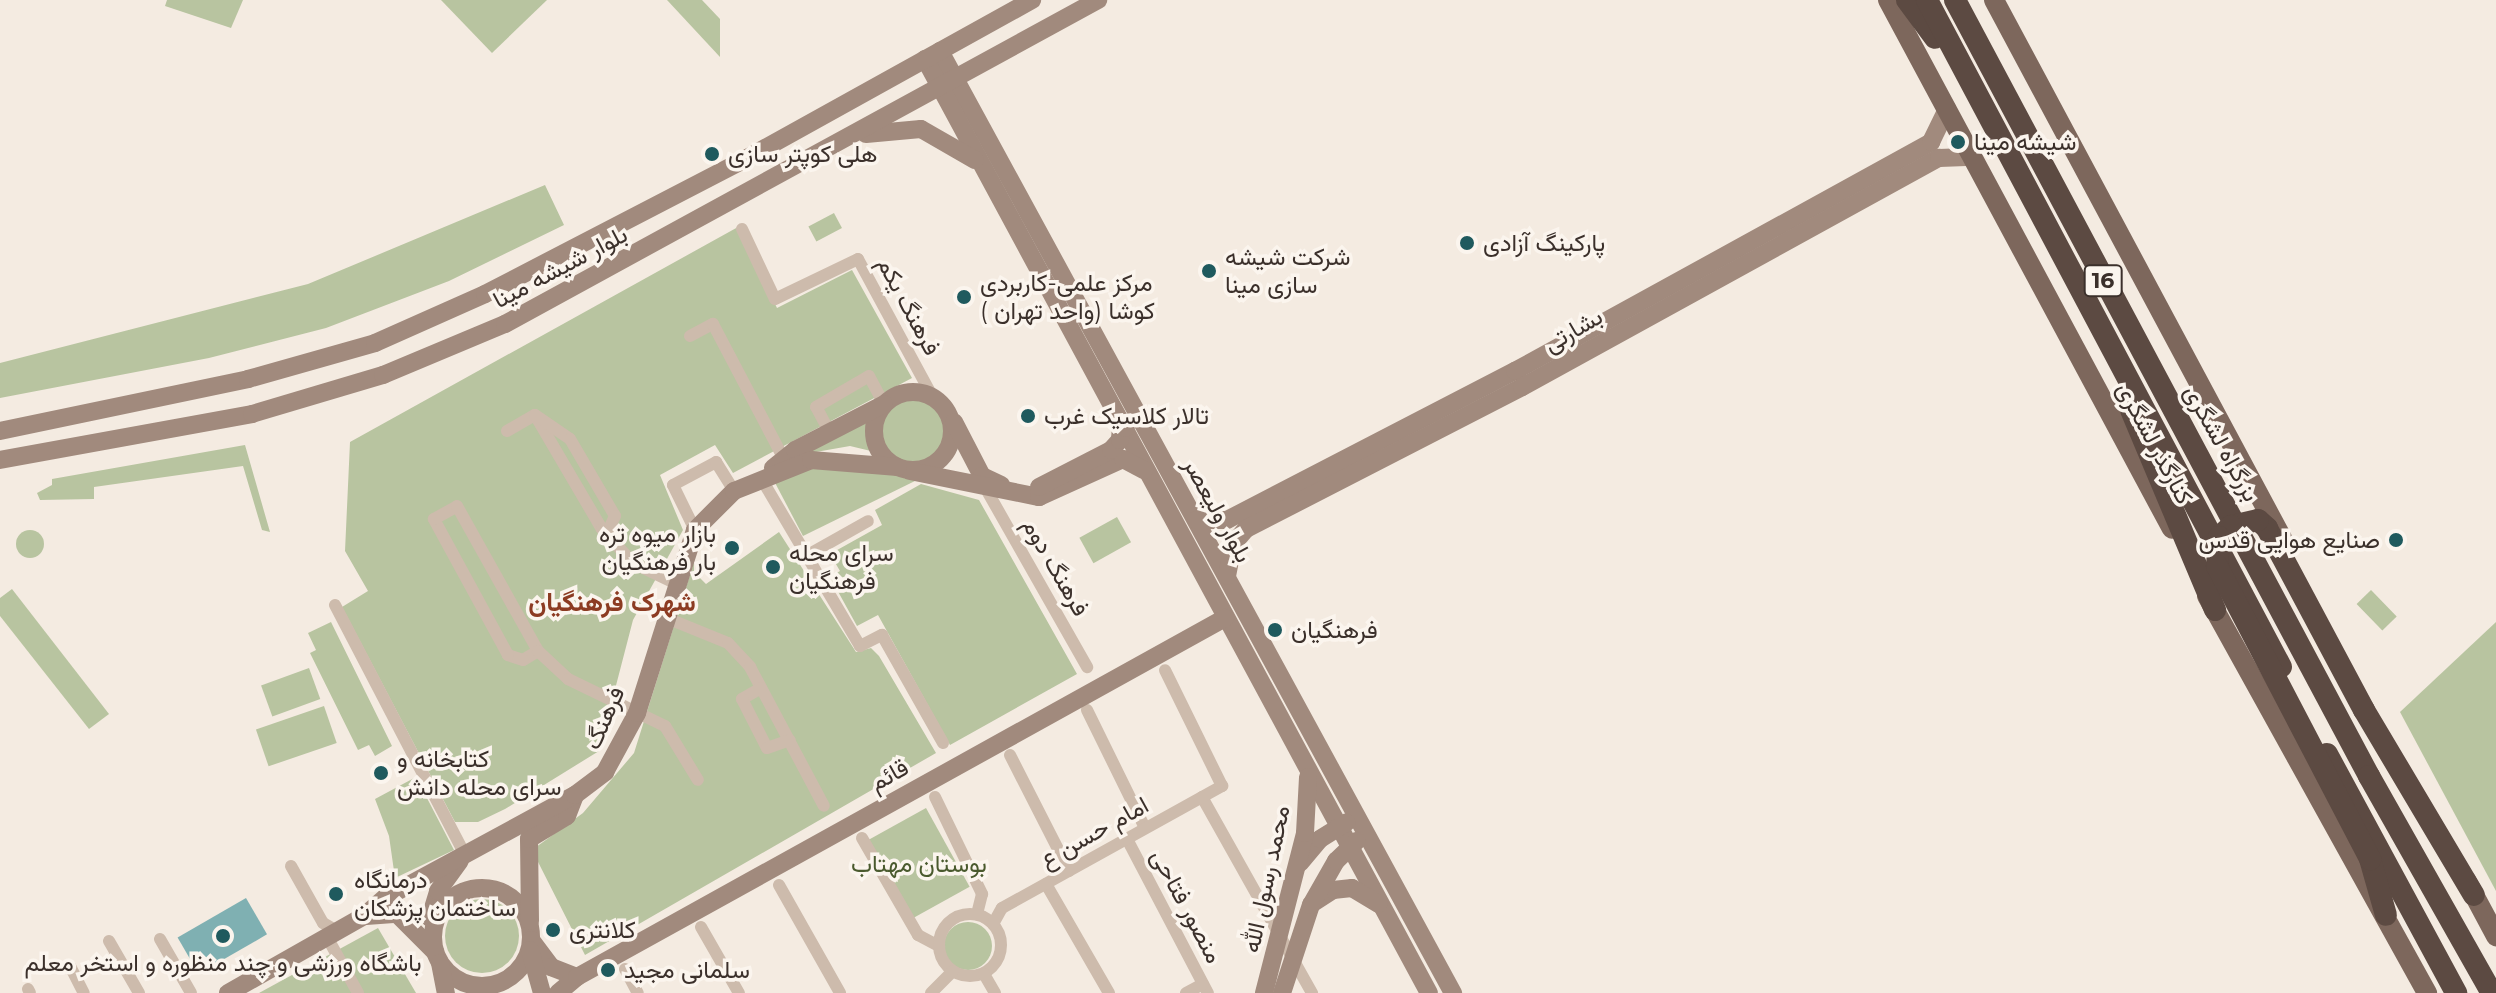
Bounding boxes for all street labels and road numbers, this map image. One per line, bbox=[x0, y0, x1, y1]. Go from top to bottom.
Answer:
street label: بلوار شیشه مینا bbox=[488, 220, 632, 314]
street label: فرهنگ یکم bbox=[871, 252, 947, 360]
road number: 16 bbox=[2083, 263, 2123, 299]
street label: بشارتی bbox=[1538, 302, 1608, 358]
street label: کنارگذر لشگری bbox=[2111, 377, 2199, 509]
street label: بزرگراه لشگری bbox=[2178, 380, 2266, 506]
street label: بلوار ولیعصر bbox=[1177, 453, 1259, 567]
street label: فرهنگ دوم bbox=[1016, 513, 1096, 621]
street label: فرهنگ bbox=[577, 682, 631, 754]
street label: قائم bbox=[865, 753, 913, 797]
street label: امام حسن ع bbox=[1035, 790, 1153, 874]
street label: محمد رسول الله bbox=[1236, 803, 1296, 955]
street label: منصور فتاحی bbox=[1145, 844, 1229, 968]

